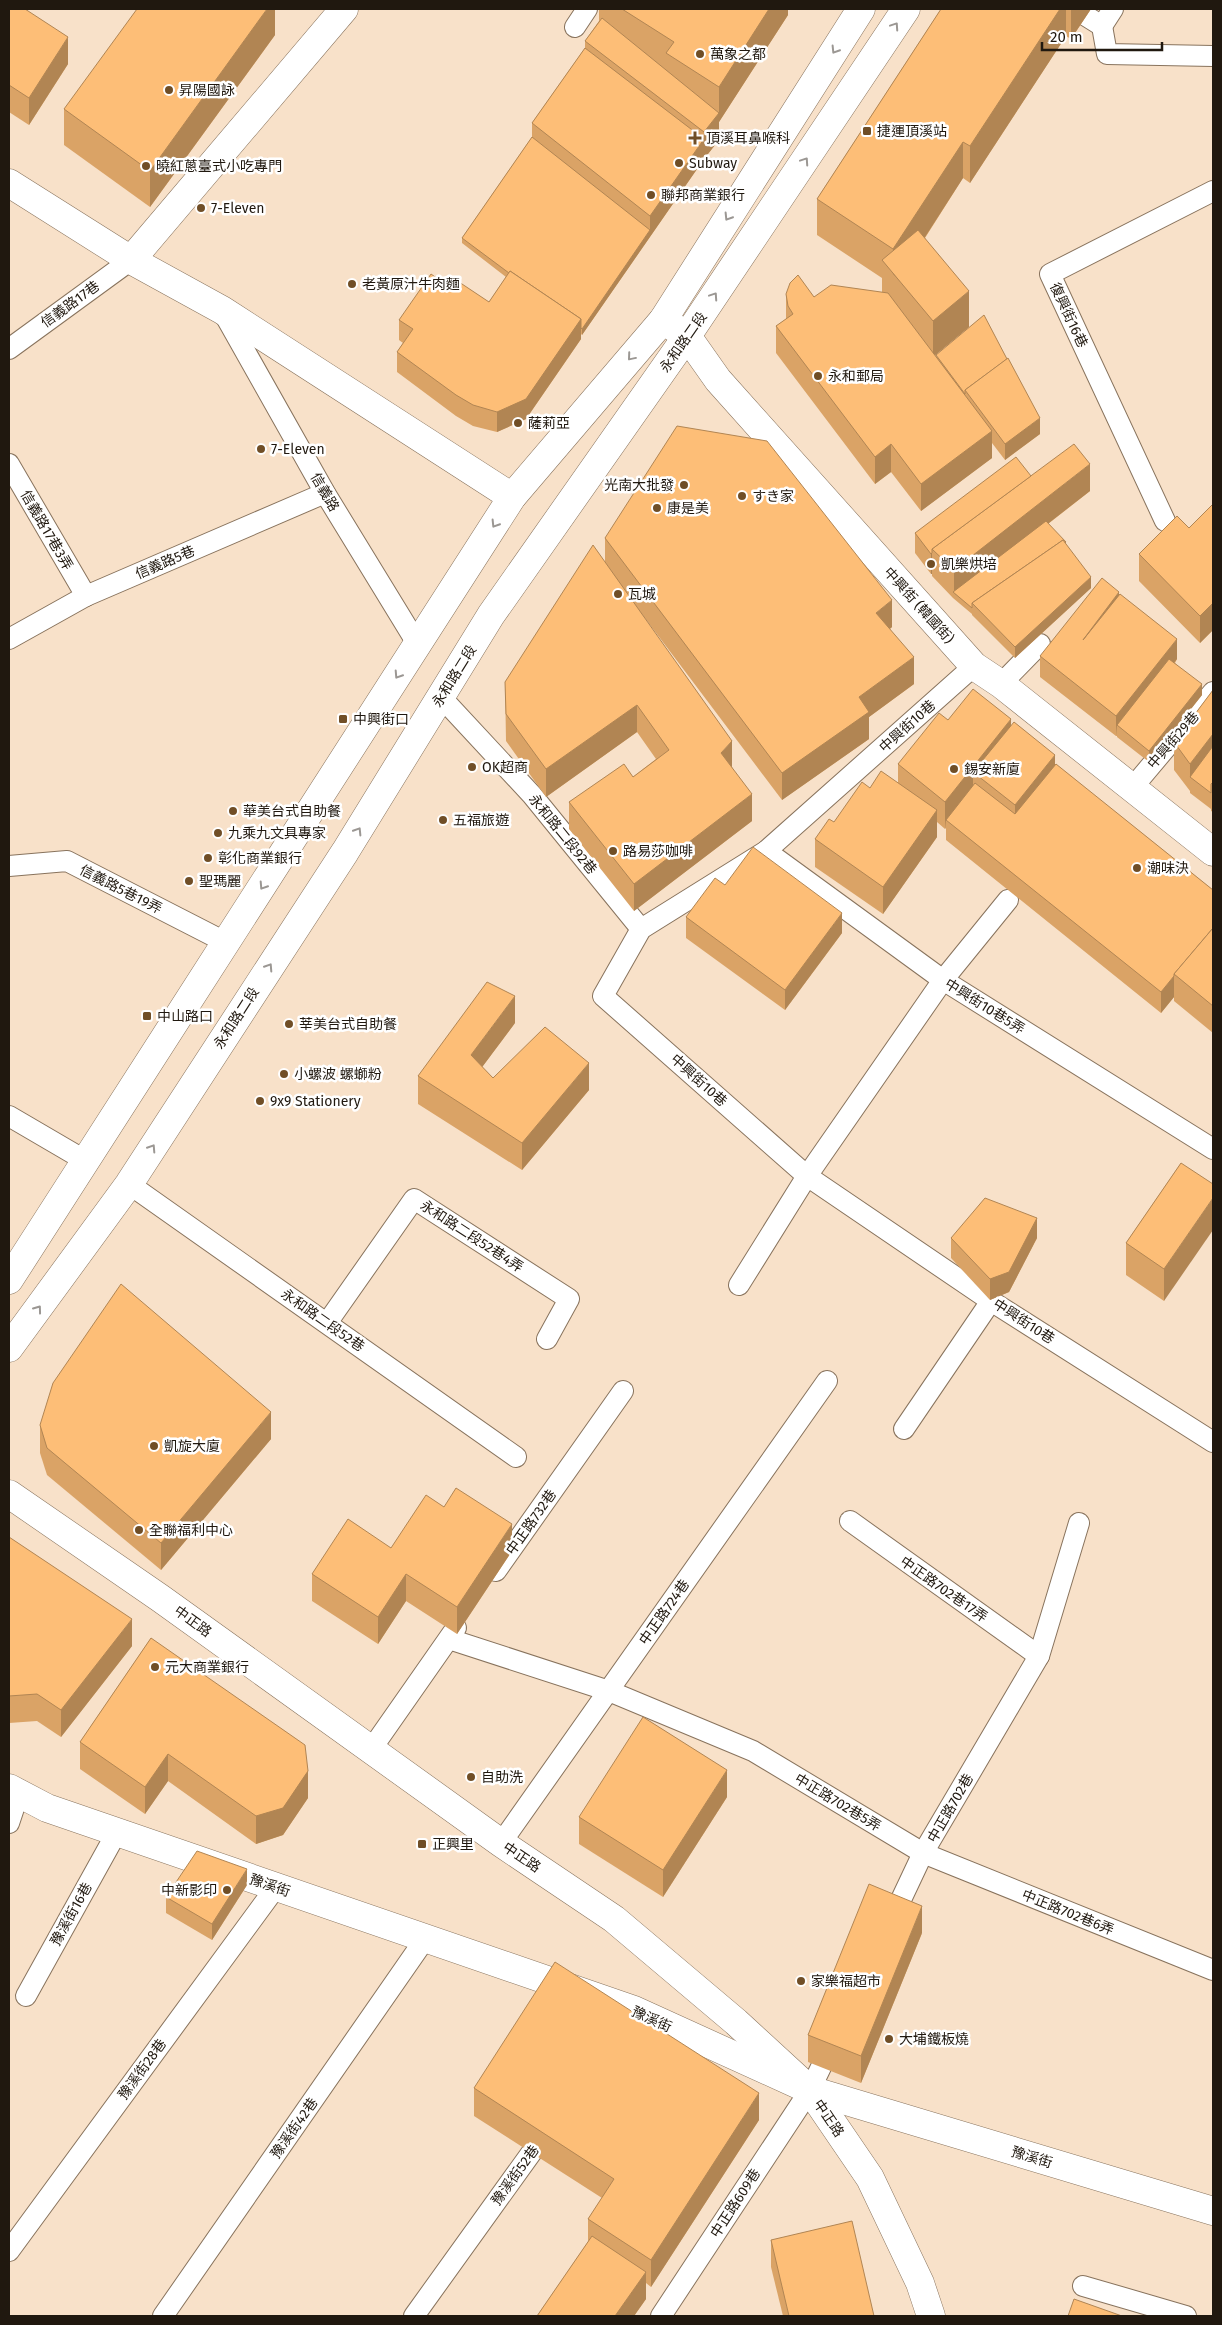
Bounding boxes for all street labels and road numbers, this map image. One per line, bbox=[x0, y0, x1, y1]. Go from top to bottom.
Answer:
street label: 信義路17巷 bbox=[38, 277, 103, 331]
street label: 復興街16巷 bbox=[1046, 280, 1091, 350]
street label: 永和路二段 bbox=[656, 309, 710, 376]
street label: 信義路 bbox=[307, 470, 342, 515]
street label: 信義路17巷3弄 bbox=[17, 487, 76, 573]
street label: 信義路5巷 bbox=[133, 542, 198, 583]
street label: 中興街 (韓國街) bbox=[880, 564, 957, 647]
street label: 永和路二段 bbox=[429, 642, 480, 710]
street label: 中興街10巷 bbox=[876, 697, 939, 756]
street label: 中興街29巷 bbox=[1144, 708, 1203, 772]
street label: 永和路二段92巷 bbox=[525, 791, 600, 878]
street label: 信義路5巷19弄 bbox=[77, 861, 165, 918]
street label: 中興街10巷5弄 bbox=[942, 975, 1028, 1038]
street label: 永和路二段 bbox=[210, 984, 263, 1052]
street label: 中興街10巷 bbox=[667, 1051, 730, 1110]
street label: 永和路二段52巷4弄 bbox=[417, 1197, 526, 1276]
street label: 永和路二段52巷 bbox=[278, 1285, 368, 1355]
street label: 中興街10巷 bbox=[990, 1295, 1058, 1348]
street label: 中正路732巷 bbox=[503, 1486, 560, 1558]
street label: 中正路702巷17弄 bbox=[897, 1553, 991, 1626]
street label: 中正路724巷 bbox=[636, 1576, 693, 1648]
street label: 中正路 bbox=[171, 1602, 215, 1641]
street label: 中正路702巷5弄 bbox=[792, 1770, 884, 1835]
street label: 中正路702巷 bbox=[924, 1771, 977, 1846]
street label: 中正路 bbox=[500, 1839, 544, 1876]
street label: 豫溪街 bbox=[247, 1871, 292, 1900]
street label: 豫溪街16巷 bbox=[47, 1880, 96, 1949]
street label: 中正路702巷6弄 bbox=[1019, 1886, 1116, 1939]
street label: 豫溪街 bbox=[629, 2003, 674, 2036]
street label: 豫溪街28巷 bbox=[115, 2036, 170, 2103]
street label: 豫溪街42巷 bbox=[267, 2095, 321, 2162]
street label: 中正路 bbox=[810, 2096, 847, 2140]
street label: 豫溪街52巷 bbox=[488, 2142, 543, 2209]
street label: 豫溪街 bbox=[1009, 2143, 1054, 2172]
street label: 中正路609巷 bbox=[707, 2166, 764, 2241]

